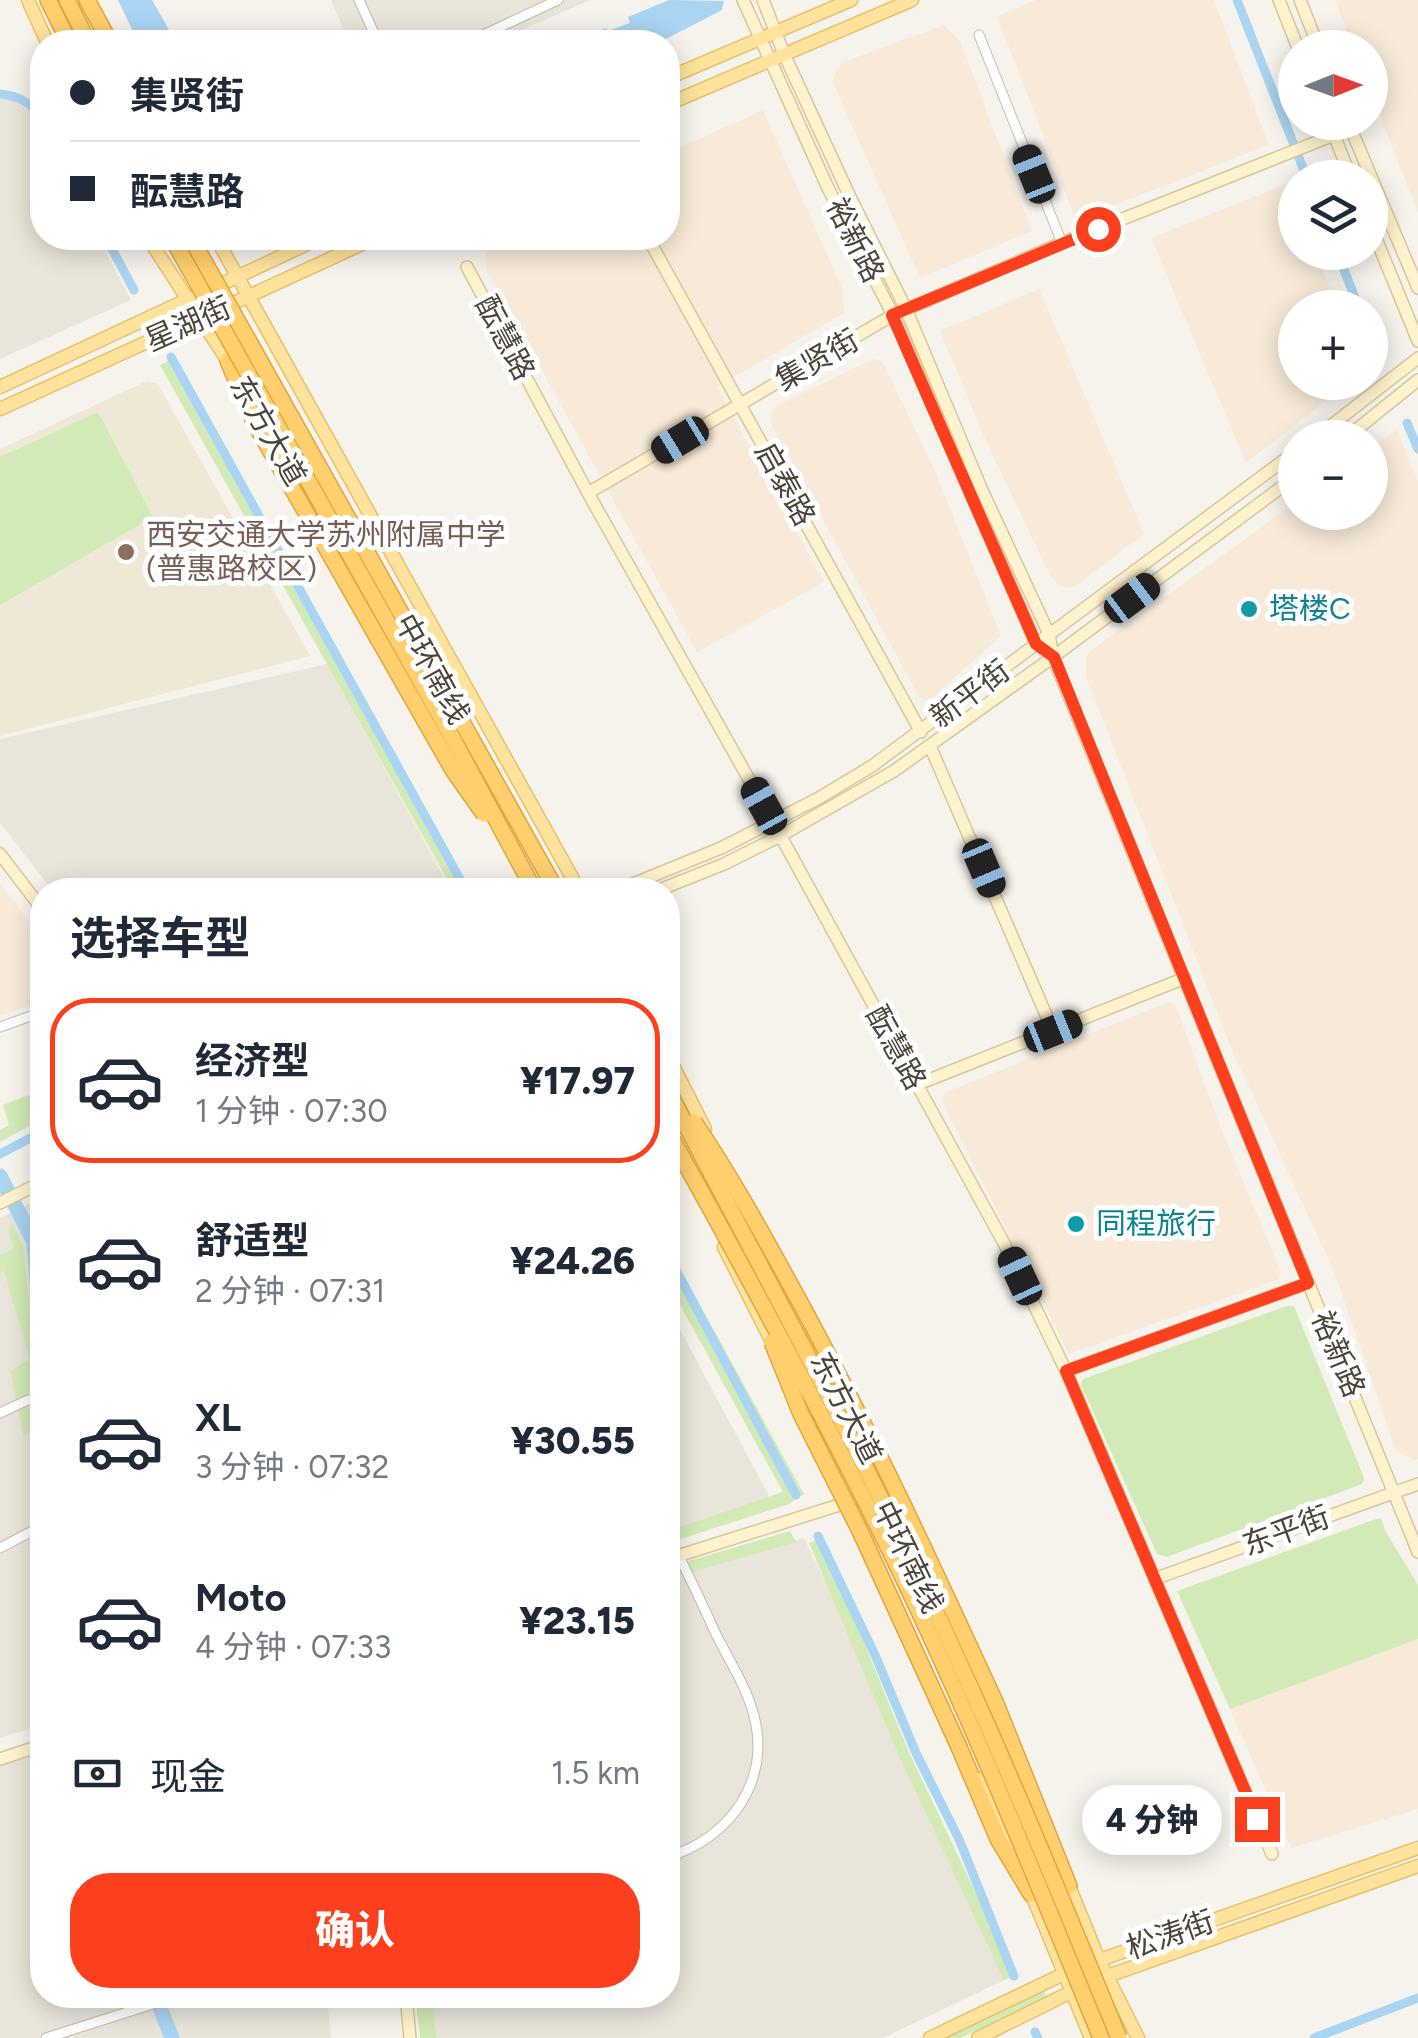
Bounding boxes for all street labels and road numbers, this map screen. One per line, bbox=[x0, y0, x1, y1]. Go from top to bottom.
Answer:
street label: 裕新路 bbox=[819, 191, 892, 288]
street label: 星湖街 bbox=[139, 288, 236, 359]
street label: 酝慧路 bbox=[468, 289, 543, 386]
street label: 集贤街 bbox=[769, 321, 865, 398]
street label: 东方大道 bbox=[222, 370, 314, 492]
street label: 启泰路 bbox=[747, 435, 823, 532]
street label: 中环南线 bbox=[387, 607, 478, 730]
street label: 新平街 bbox=[923, 652, 1017, 735]
street label: 酝慧路 bbox=[858, 999, 934, 1096]
street label: 裕新路 bbox=[1304, 1305, 1373, 1402]
street label: 东方大道 bbox=[803, 1346, 890, 1470]
street label: 中环南线 bbox=[866, 1495, 951, 1619]
street label: 东平街 bbox=[1237, 1498, 1334, 1563]
street label: 松涛街 bbox=[1121, 1902, 1218, 1967]

